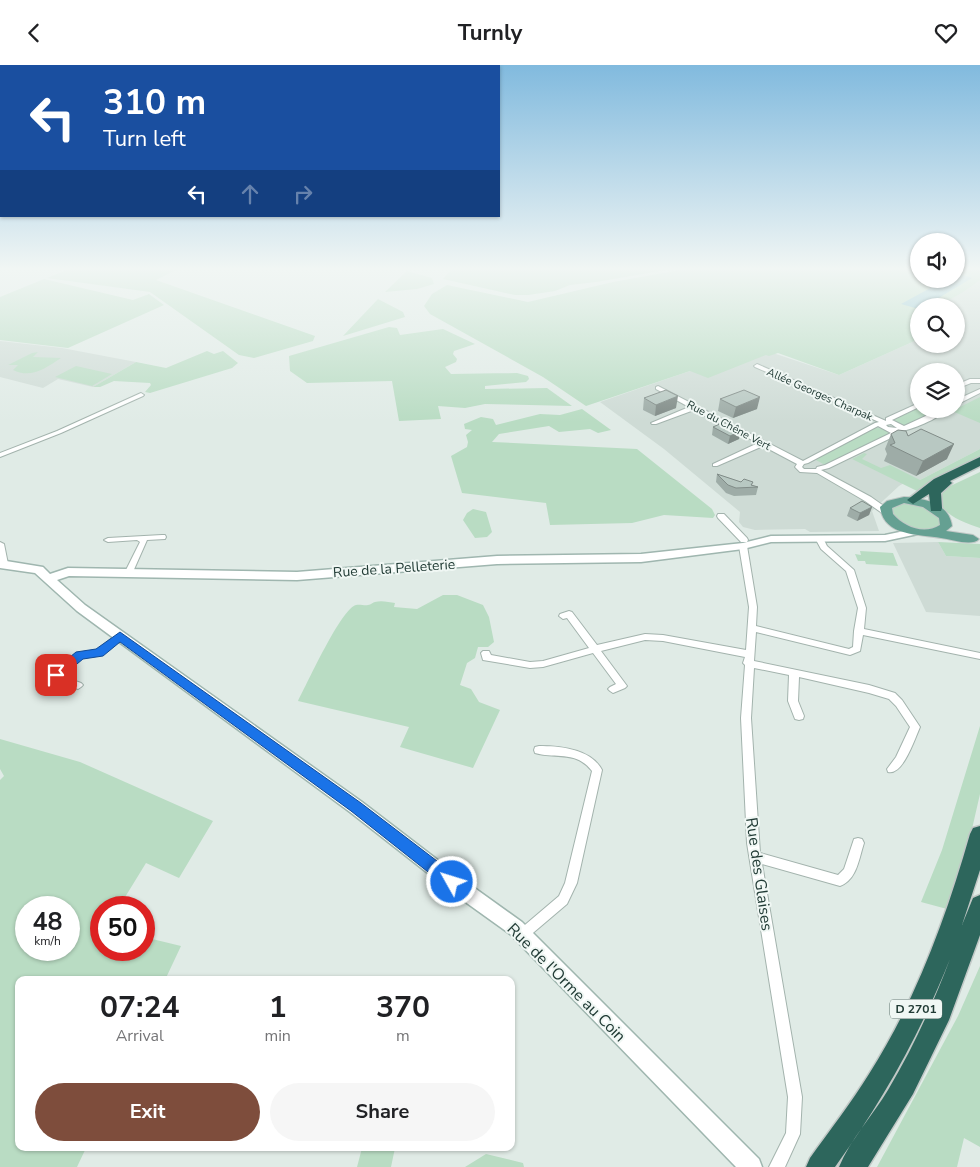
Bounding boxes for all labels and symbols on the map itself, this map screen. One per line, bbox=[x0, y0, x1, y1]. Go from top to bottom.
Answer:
street label: Allée Georges Charpak bbox=[764, 364, 876, 425]
street label: Rue du Chêne Vert bbox=[684, 397, 773, 454]
street label: Rue de la Pelleterie bbox=[332, 555, 456, 582]
pin bbox=[35, 654, 77, 696]
street label: Rue des Glaises bbox=[740, 816, 778, 932]
position arrow bbox=[425, 855, 477, 907]
speed limit sign: 50 bbox=[90, 896, 155, 961]
street label: Rue de l'Orme au Coin bbox=[502, 918, 631, 1047]
road number: D 2701 bbox=[890, 999, 942, 1019]

